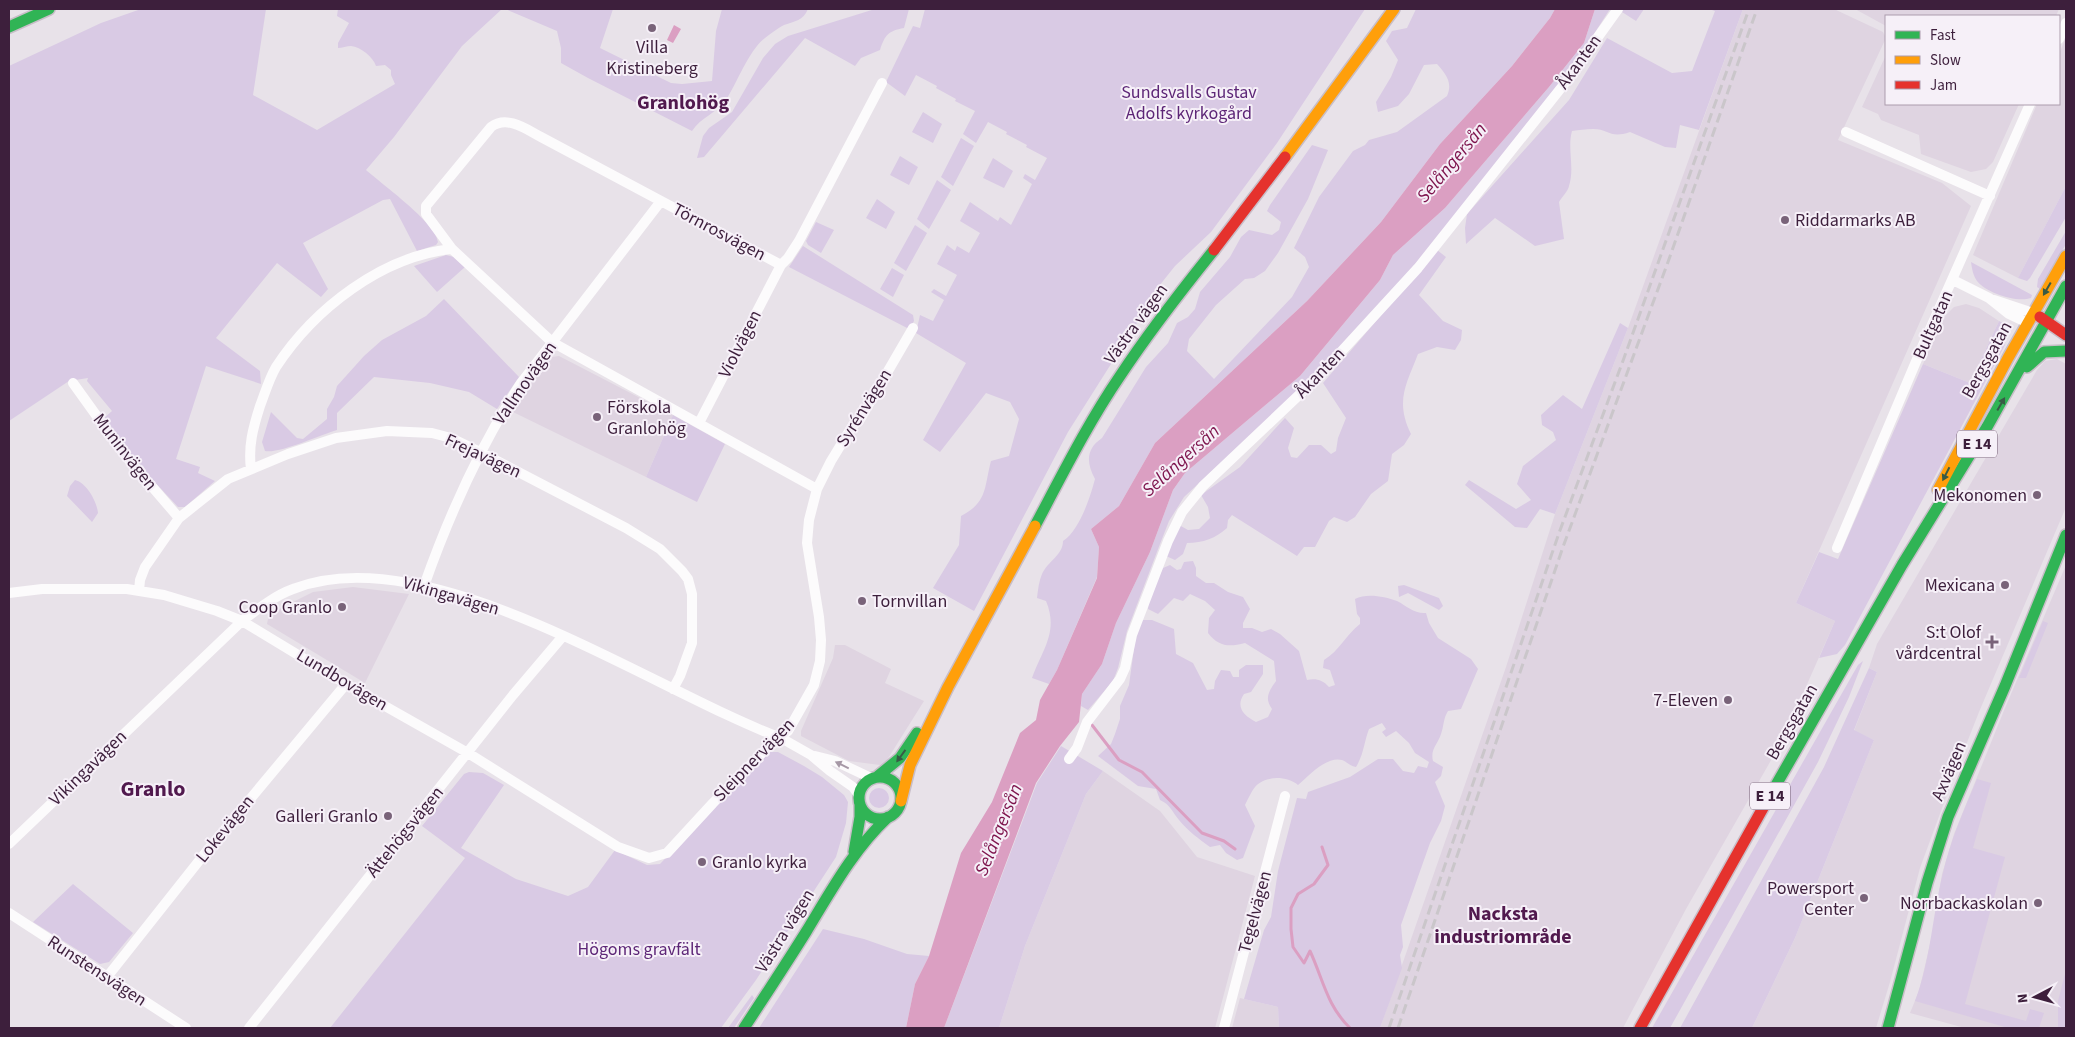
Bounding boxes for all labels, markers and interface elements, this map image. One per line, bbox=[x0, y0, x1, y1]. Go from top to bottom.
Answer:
legend bbox=[1885, 15, 2060, 105]
marker: Villa Kristineberg bbox=[646, 22, 658, 34]
text: Fast bbox=[1930, 25, 1956, 46]
street label: Åkanten bbox=[1551, 30, 1607, 94]
place label: Villa Kristineberg bbox=[606, 35, 698, 81]
text: Slow bbox=[1930, 50, 1961, 71]
text: Jam bbox=[1930, 75, 1957, 96]
park label: Sundsvalls Gustav Adolfs kyrkogård bbox=[1121, 80, 1257, 126]
district label: Granlohög bbox=[637, 89, 729, 117]
water label: Selångersån bbox=[1410, 117, 1494, 209]
street label: Törnrosvägen bbox=[668, 197, 770, 267]
place label: Riddarmarks AB bbox=[1795, 208, 1916, 233]
marker: Riddarmarks AB bbox=[1779, 214, 1791, 226]
street label: Västra vägen bbox=[1098, 278, 1174, 370]
one-way arrow bbox=[2043, 282, 2051, 297]
street label: Bultgatan bbox=[1907, 287, 1959, 363]
street label: Violvägen bbox=[712, 306, 768, 382]
street label: Bergsgatan bbox=[1956, 317, 2018, 403]
street label: Vallmovägen bbox=[487, 336, 563, 430]
street label: Åkanten bbox=[1289, 342, 1351, 404]
street label: Syrénvägen bbox=[830, 364, 898, 452]
place label: Förskola Granlohög bbox=[607, 395, 686, 441]
one-way arrow bbox=[1996, 397, 2005, 410]
street label: Muninvägen bbox=[87, 408, 163, 496]
marker: Förskola Granlohög bbox=[591, 411, 603, 423]
water label: Selångersån bbox=[1136, 419, 1226, 503]
street label: Frejavägen bbox=[441, 427, 525, 485]
road number: E 14 bbox=[1957, 430, 1997, 458]
one-way arrow bbox=[1942, 466, 1950, 481]
place label: Mekonomen bbox=[1933, 483, 2027, 508]
marker: Mekonomen bbox=[2031, 489, 2043, 501]
street label: Vikingavägen bbox=[400, 570, 502, 622]
place label: Mexicana bbox=[1925, 573, 1995, 598]
marker: Mexicana bbox=[1999, 579, 2011, 591]
place label: Tornvillan bbox=[872, 589, 947, 614]
place label: Coop Granlo bbox=[238, 595, 332, 620]
marker: Tornvillan bbox=[856, 595, 868, 607]
marker: Coop Granlo bbox=[336, 601, 348, 613]
place label: S:t Olof vårdcentral bbox=[1896, 620, 1982, 666]
marker: S:t Olof vårdcentral bbox=[1985, 635, 1999, 649]
street label: Lundbovägen bbox=[292, 643, 392, 717]
street label: Bergsgatan bbox=[1760, 679, 1824, 765]
place label: 7-Eleven bbox=[1653, 688, 1718, 713]
marker: 7-Eleven bbox=[1722, 694, 1734, 706]
street label: Sleipnervägen bbox=[708, 713, 800, 807]
street label: Vikingavägen bbox=[44, 724, 132, 812]
street label: Axvägen bbox=[1925, 737, 1973, 805]
one-way arrow bbox=[896, 749, 906, 763]
one-way arrow bbox=[835, 761, 849, 769]
district label: Granlo bbox=[121, 773, 185, 805]
water label: Selångersån bbox=[968, 780, 1030, 880]
street label: Ättehögsvägen bbox=[360, 781, 450, 883]
road number: E 14 bbox=[1750, 782, 1790, 809]
street label: Lokevägen bbox=[190, 790, 260, 868]
place label: Galleri Granlo bbox=[275, 804, 378, 829]
marker: Galleri Granlo bbox=[382, 810, 394, 822]
place label: Granlo kyrka bbox=[712, 850, 807, 875]
marker: Granlo kyrka bbox=[696, 856, 708, 868]
street label: Tegelvägen bbox=[1232, 868, 1278, 956]
place label: Powersport Center bbox=[1767, 876, 1855, 922]
street label: Västra vägen bbox=[749, 884, 821, 978]
place label: Norrbackaskolan bbox=[1900, 891, 2028, 916]
marker: Powersport Center bbox=[1858, 892, 1870, 904]
marker: Norrbackaskolan bbox=[2032, 897, 2044, 909]
district label: Nacksta industriområde bbox=[1434, 900, 1572, 951]
street label: Runstensvägen bbox=[42, 929, 152, 1013]
park label: Högoms gravfält bbox=[577, 937, 701, 962]
north arrow bbox=[2010, 972, 2060, 1022]
text: N bbox=[2013, 993, 2033, 1004]

